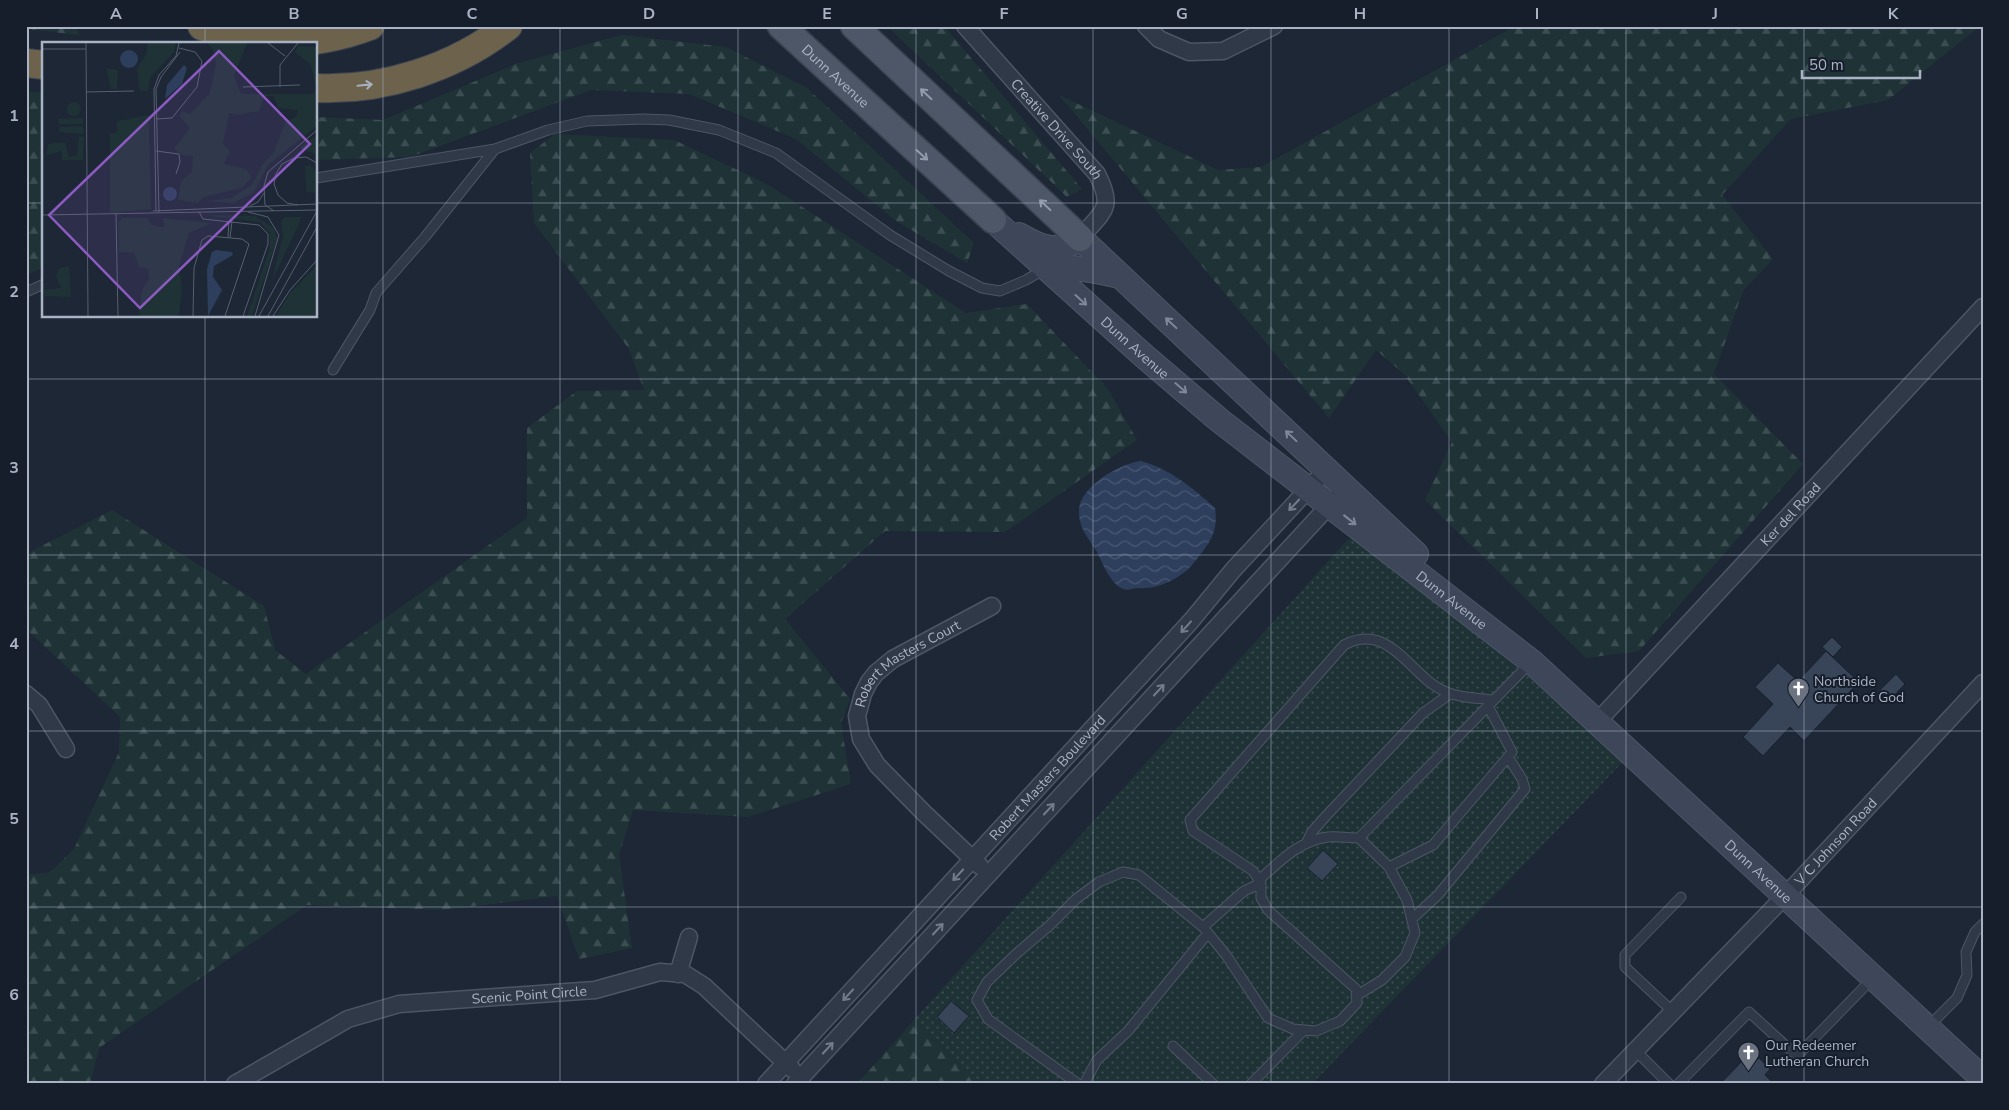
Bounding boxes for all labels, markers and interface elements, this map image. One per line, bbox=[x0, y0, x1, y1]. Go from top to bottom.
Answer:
text: A bbox=[110, 3, 122, 25]
text: B bbox=[288, 3, 300, 25]
text: C bbox=[467, 3, 478, 25]
text: D bbox=[643, 3, 655, 25]
text: E bbox=[822, 3, 832, 25]
text: F bbox=[1000, 3, 1009, 25]
text: G bbox=[1176, 3, 1188, 25]
text: H bbox=[1354, 3, 1366, 25]
text: I bbox=[1535, 3, 1539, 25]
text: J bbox=[1711, 3, 1718, 25]
text: K bbox=[1888, 3, 1900, 25]
street label: Dunn Avenue bbox=[798, 40, 874, 112]
inset map bbox=[42, 42, 318, 318]
scale bar bbox=[1802, 48, 1919, 80]
text: 50 m bbox=[1809, 55, 1844, 75]
street label: Creative Drive South bbox=[1007, 74, 1108, 182]
one-way arrow bbox=[356, 80, 372, 90]
one-way arrow bbox=[919, 88, 932, 100]
text: 1 bbox=[9, 105, 19, 127]
one-way arrow bbox=[915, 149, 928, 161]
one-way arrow bbox=[1038, 199, 1051, 211]
text: 2 bbox=[9, 281, 19, 303]
one-way arrow bbox=[1075, 294, 1088, 306]
street label: Dunn Avenue bbox=[1097, 312, 1173, 383]
one-way arrow bbox=[1165, 317, 1177, 329]
one-way arrow bbox=[1174, 382, 1187, 393]
one-way arrow bbox=[1285, 430, 1298, 442]
text: 3 bbox=[9, 457, 19, 479]
street label: Ker del Road bbox=[1756, 478, 1825, 550]
one-way arrow bbox=[1288, 498, 1299, 511]
one-way arrow bbox=[1343, 515, 1356, 526]
street label: Dunn Avenue bbox=[1412, 566, 1491, 634]
street label: Robert Masters Court bbox=[850, 615, 963, 710]
one-way arrow bbox=[1180, 620, 1192, 633]
text: 4 bbox=[9, 633, 19, 655]
place label: Northside Church of God bbox=[1814, 672, 1904, 707]
church icon: Northside Church of God bbox=[1786, 677, 1810, 708]
one-way arrow bbox=[1153, 683, 1165, 696]
street label: Robert Masters Boulevard bbox=[985, 711, 1110, 845]
street label: V C Johnson Road bbox=[1789, 794, 1881, 890]
one-way arrow bbox=[1043, 803, 1054, 816]
text: 5 bbox=[9, 808, 19, 830]
street label: Dunn Avenue bbox=[1721, 835, 1796, 907]
one-way arrow bbox=[952, 869, 964, 882]
one-way arrow bbox=[932, 922, 944, 935]
street label: Scenic Point Circle bbox=[471, 981, 587, 1008]
text: 6 bbox=[9, 984, 19, 1006]
one-way arrow bbox=[842, 988, 854, 1001]
place label: Our Redeemer Lutheran Church bbox=[1765, 1036, 1869, 1071]
church icon: Our Redeemer Lutheran Church bbox=[1737, 1041, 1761, 1072]
one-way arrow bbox=[822, 1042, 834, 1054]

